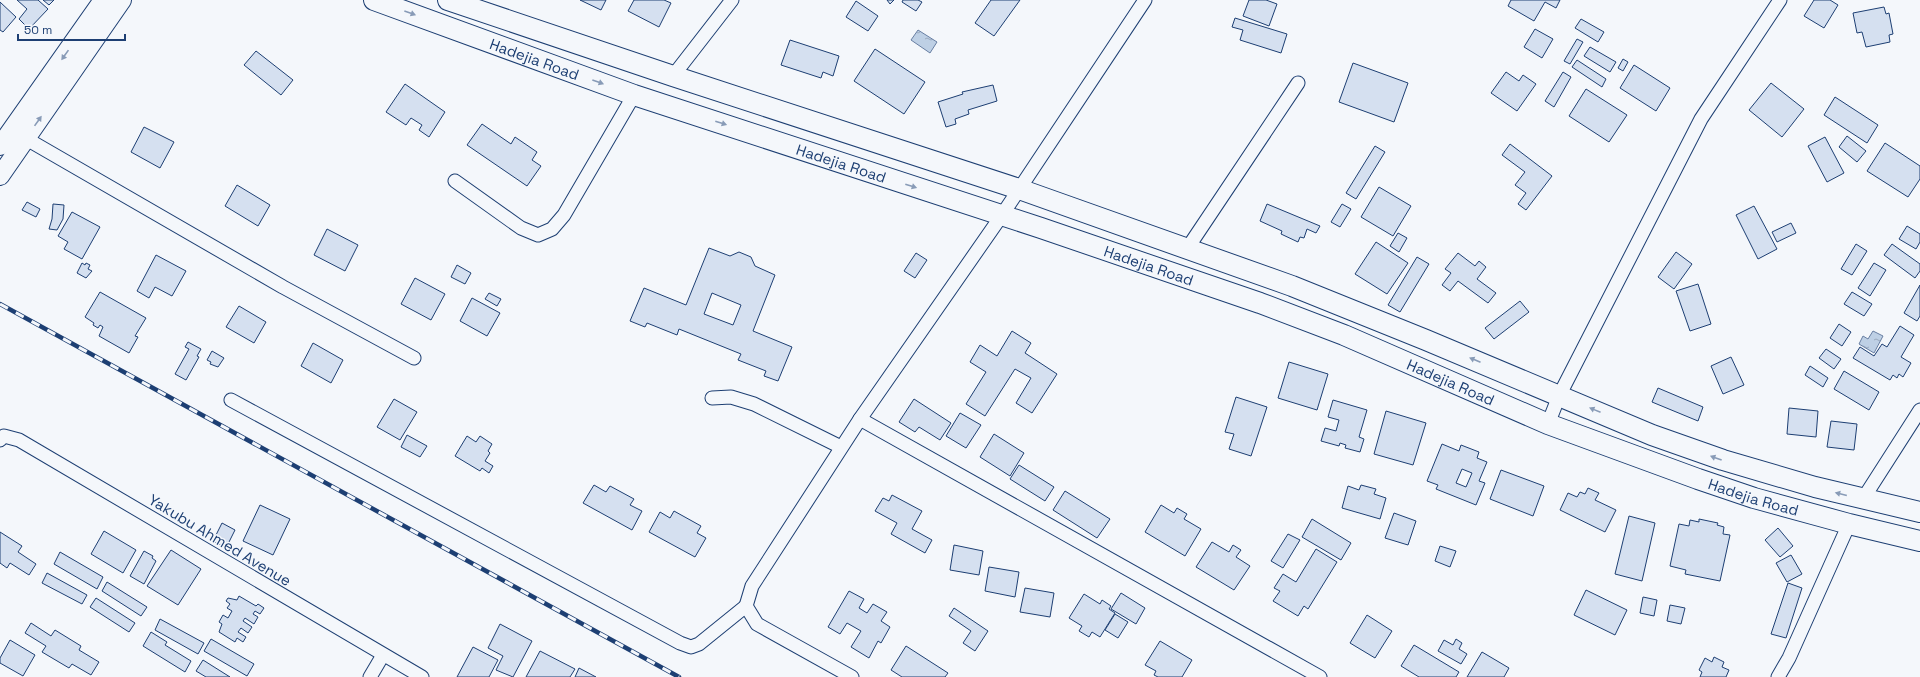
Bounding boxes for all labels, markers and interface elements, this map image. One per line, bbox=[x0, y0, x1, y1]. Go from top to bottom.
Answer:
one-way arrow bbox=[405, 10, 417, 16]
scale bar bbox=[18, 16, 125, 42]
text: 50 m bbox=[24, 22, 52, 38]
street label: Hadejia Road bbox=[487, 34, 582, 84]
one-way arrow bbox=[61, 50, 69, 60]
one-way arrow bbox=[593, 79, 605, 85]
one-way arrow bbox=[34, 115, 42, 126]
one-way arrow bbox=[716, 121, 728, 127]
street label: Hadejia Road bbox=[794, 139, 889, 186]
one-way arrow bbox=[906, 183, 918, 189]
street label: Hadejia Road bbox=[1102, 241, 1196, 289]
street label: Hadejia Road bbox=[1404, 354, 1498, 409]
one-way arrow bbox=[1469, 357, 1481, 363]
one-way arrow bbox=[1589, 407, 1601, 413]
one-way arrow bbox=[1710, 454, 1722, 460]
street label: Hadejia Road bbox=[1706, 474, 1801, 519]
street label: Yakubu Ahmed Avenue bbox=[145, 490, 295, 590]
one-way arrow bbox=[1835, 491, 1847, 497]

